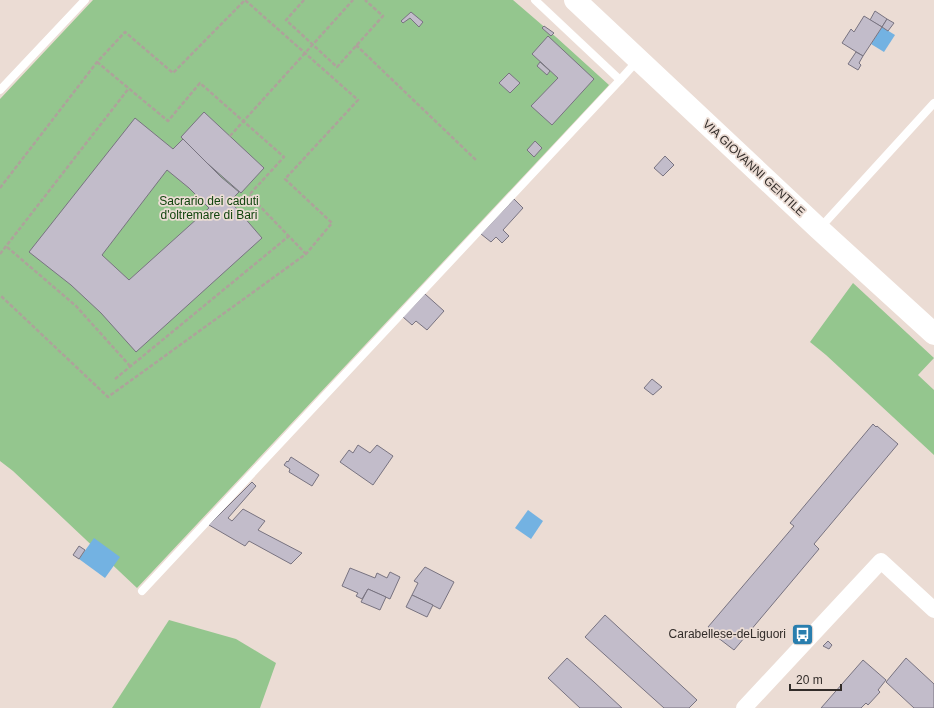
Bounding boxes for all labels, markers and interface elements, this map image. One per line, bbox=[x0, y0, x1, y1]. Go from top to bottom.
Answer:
street label: VIA GIOVANNI GENTILE bbox=[700, 117, 808, 219]
park label: Sacrario dei caduti d'oltremare di Bari bbox=[159, 194, 259, 222]
bus stop icon: Carabellese-deLiguori bbox=[789, 621, 815, 647]
place label: Carabellese-deLiguori bbox=[669, 627, 786, 641]
scale bar bbox=[790, 666, 841, 692]
text: 20 m bbox=[796, 673, 823, 687]

